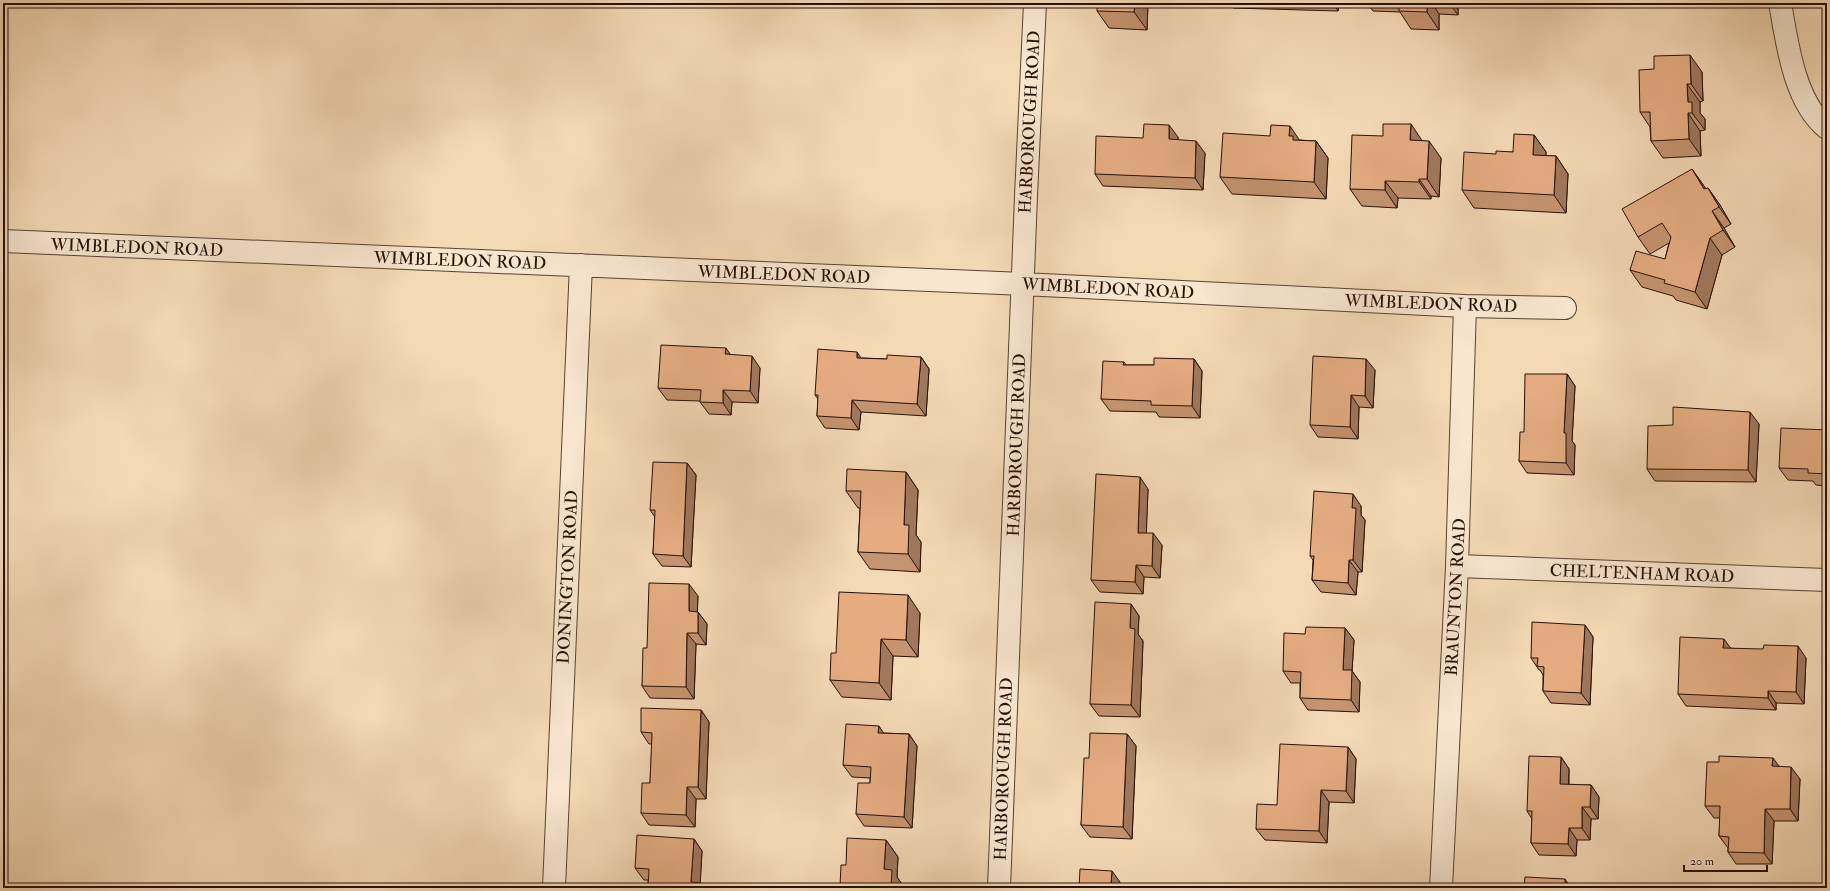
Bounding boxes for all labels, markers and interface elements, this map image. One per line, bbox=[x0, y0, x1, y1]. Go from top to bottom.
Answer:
street label: HARBOROUGH ROAD bbox=[1014, 30, 1045, 214]
street label: WIMBLEDON ROAD bbox=[49, 234, 224, 261]
street label: WIMBLEDON ROAD bbox=[372, 247, 547, 274]
street label: WIMBLEDON ROAD bbox=[696, 261, 871, 288]
street label: WIMBLEDON ROAD bbox=[1020, 273, 1195, 304]
street label: WIMBLEDON ROAD bbox=[1343, 290, 1518, 317]
street label: HARBOROUGH ROAD bbox=[1003, 353, 1030, 537]
street label: DONINGTON ROAD bbox=[552, 490, 583, 664]
street label: BRAUNTON ROAD bbox=[1441, 517, 1470, 677]
street label: CHELTENHAM ROAD bbox=[1549, 560, 1735, 587]
street label: HARBOROUGH ROAD bbox=[990, 677, 1017, 861]
scale bar bbox=[1684, 847, 1767, 873]
text: 20 m bbox=[1690, 854, 1715, 869]

